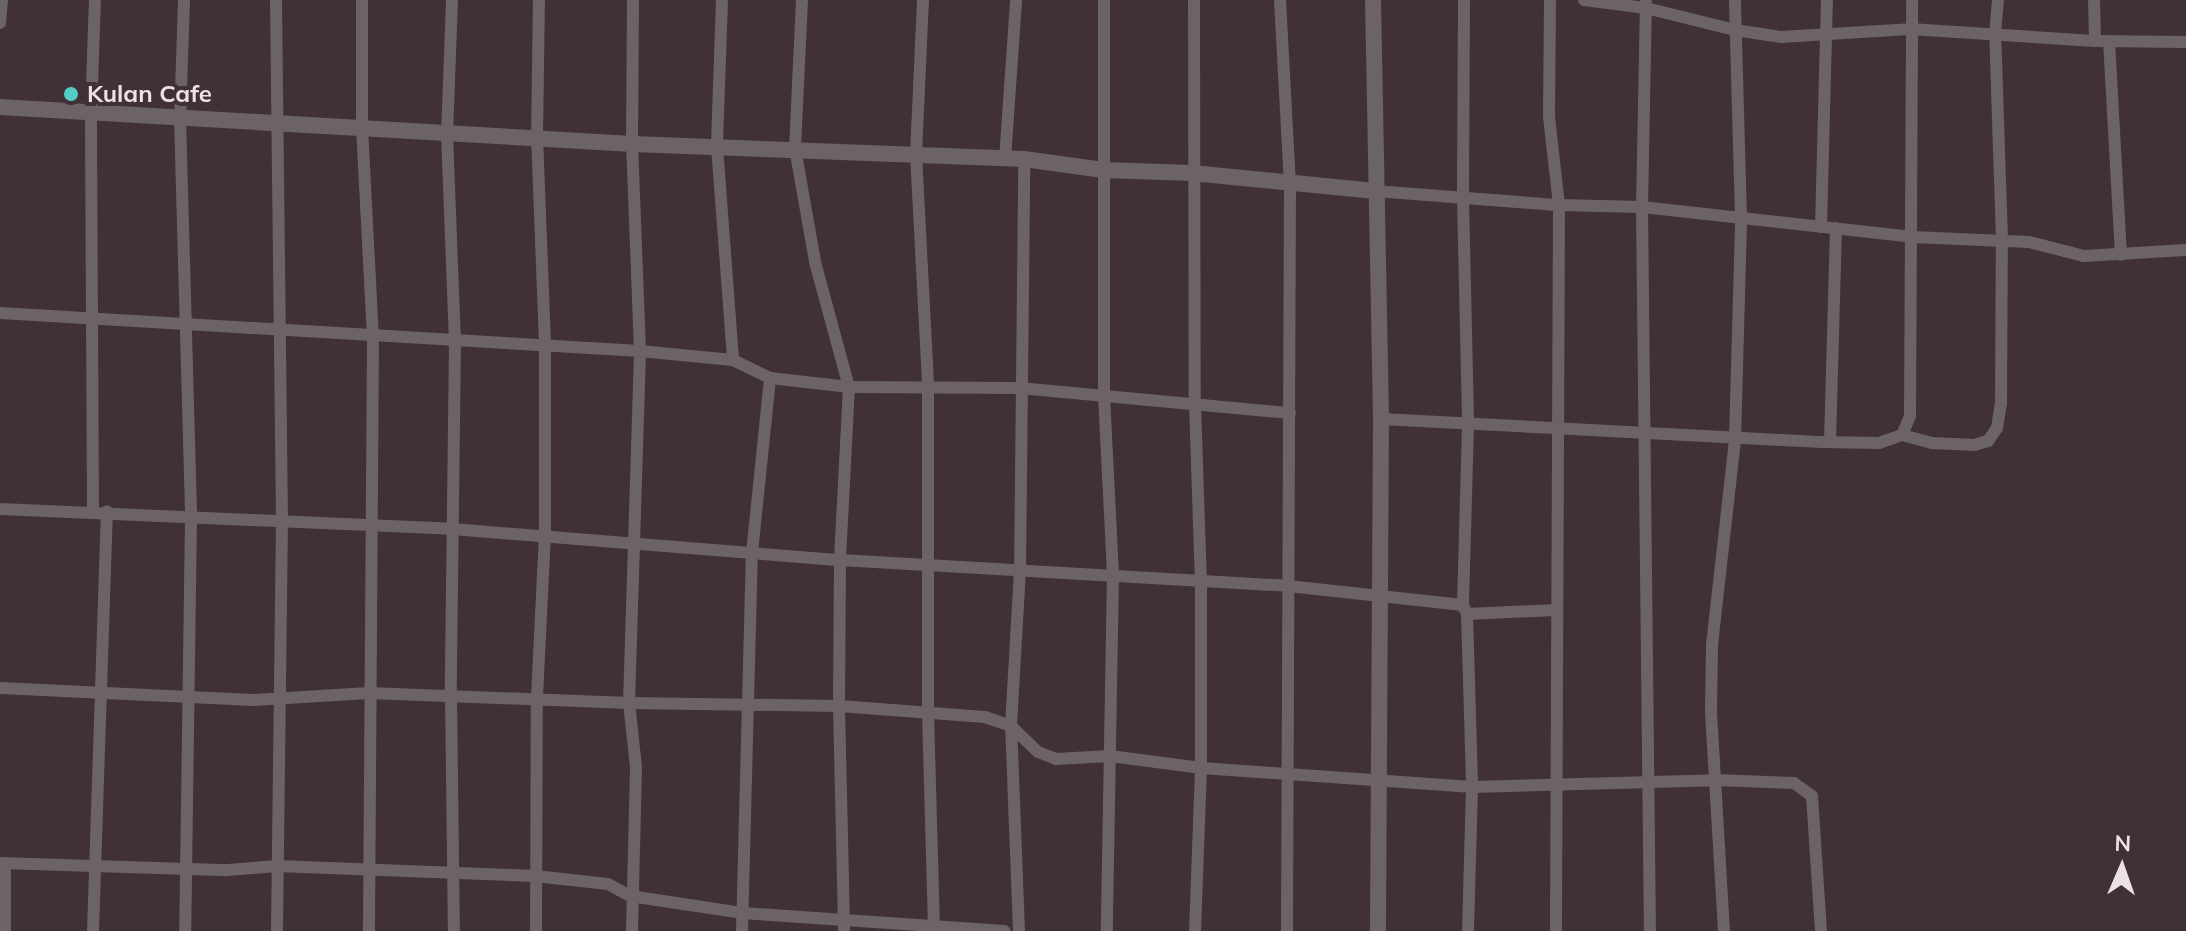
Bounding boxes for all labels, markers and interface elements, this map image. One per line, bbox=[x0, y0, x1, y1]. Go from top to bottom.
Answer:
place label: Kulan Cafe bbox=[87, 80, 212, 108]
marker: Kulan Cafe bbox=[62, 85, 80, 103]
north arrow bbox=[2082, 827, 2162, 907]
text: N bbox=[2114, 829, 2132, 857]

